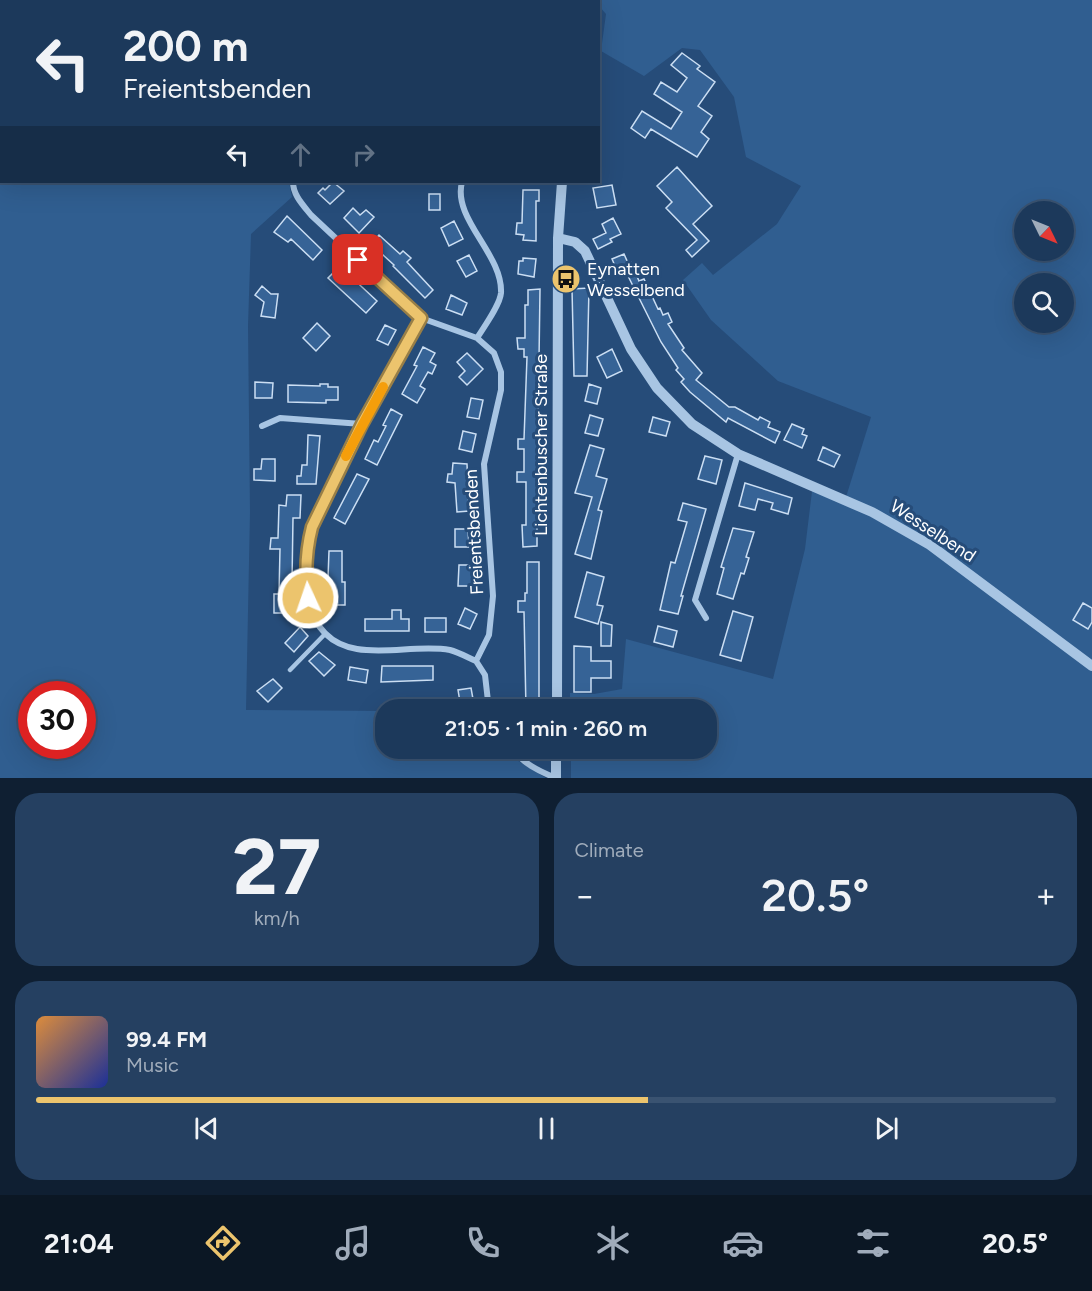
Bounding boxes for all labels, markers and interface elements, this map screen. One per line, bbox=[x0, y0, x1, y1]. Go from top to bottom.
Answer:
text: 200 m bbox=[123, 21, 248, 72]
icon: left bbox=[24, 24, 102, 102]
text: Freientsbenden bbox=[123, 72, 311, 105]
icon: left bbox=[221, 138, 254, 171]
icon: ahead bbox=[284, 138, 317, 171]
icon: right bbox=[347, 138, 380, 171]
north arrow bbox=[1014, 201, 1074, 261]
map controls bbox=[1014, 201, 1074, 333]
pin bbox=[332, 234, 383, 285]
icon: arrive bbox=[341, 243, 374, 276]
place label: Eynatten Wesselbend bbox=[587, 258, 685, 301]
bus stop icon: Eynatten Wesselbend bbox=[550, 263, 582, 295]
button: search bbox=[1014, 273, 1074, 333]
street label: Lichtenbuscher Straße bbox=[530, 354, 552, 536]
street label: Freientsbenden bbox=[460, 469, 488, 595]
street label: Wesselbend bbox=[886, 495, 980, 567]
position arrow bbox=[276, 566, 340, 630]
speed limit sign: 30 bbox=[18, 681, 96, 759]
text: 21:05 · 1 min · 260 m bbox=[445, 715, 647, 742]
text: 27 bbox=[232, 820, 321, 914]
text: Climate bbox=[575, 838, 644, 862]
text: 20.5° bbox=[761, 868, 869, 922]
text: − bbox=[575, 876, 595, 915]
text: + bbox=[1035, 876, 1056, 915]
text: km/h bbox=[254, 906, 300, 930]
text: 99.4 FM bbox=[126, 1026, 207, 1053]
text: Music bbox=[126, 1053, 179, 1077]
icon: previous bbox=[190, 1112, 223, 1145]
icon: pause bbox=[530, 1112, 563, 1145]
icon: next bbox=[870, 1112, 903, 1145]
icon: directions bbox=[202, 1222, 244, 1264]
icon: music bbox=[332, 1222, 374, 1264]
icon: phone bbox=[462, 1222, 504, 1264]
icon: climate bbox=[592, 1222, 634, 1264]
icon: car bbox=[722, 1222, 764, 1264]
icon: filters bbox=[852, 1222, 894, 1264]
text: 21:04 bbox=[44, 1227, 114, 1260]
text: 20.5° bbox=[982, 1227, 1048, 1260]

